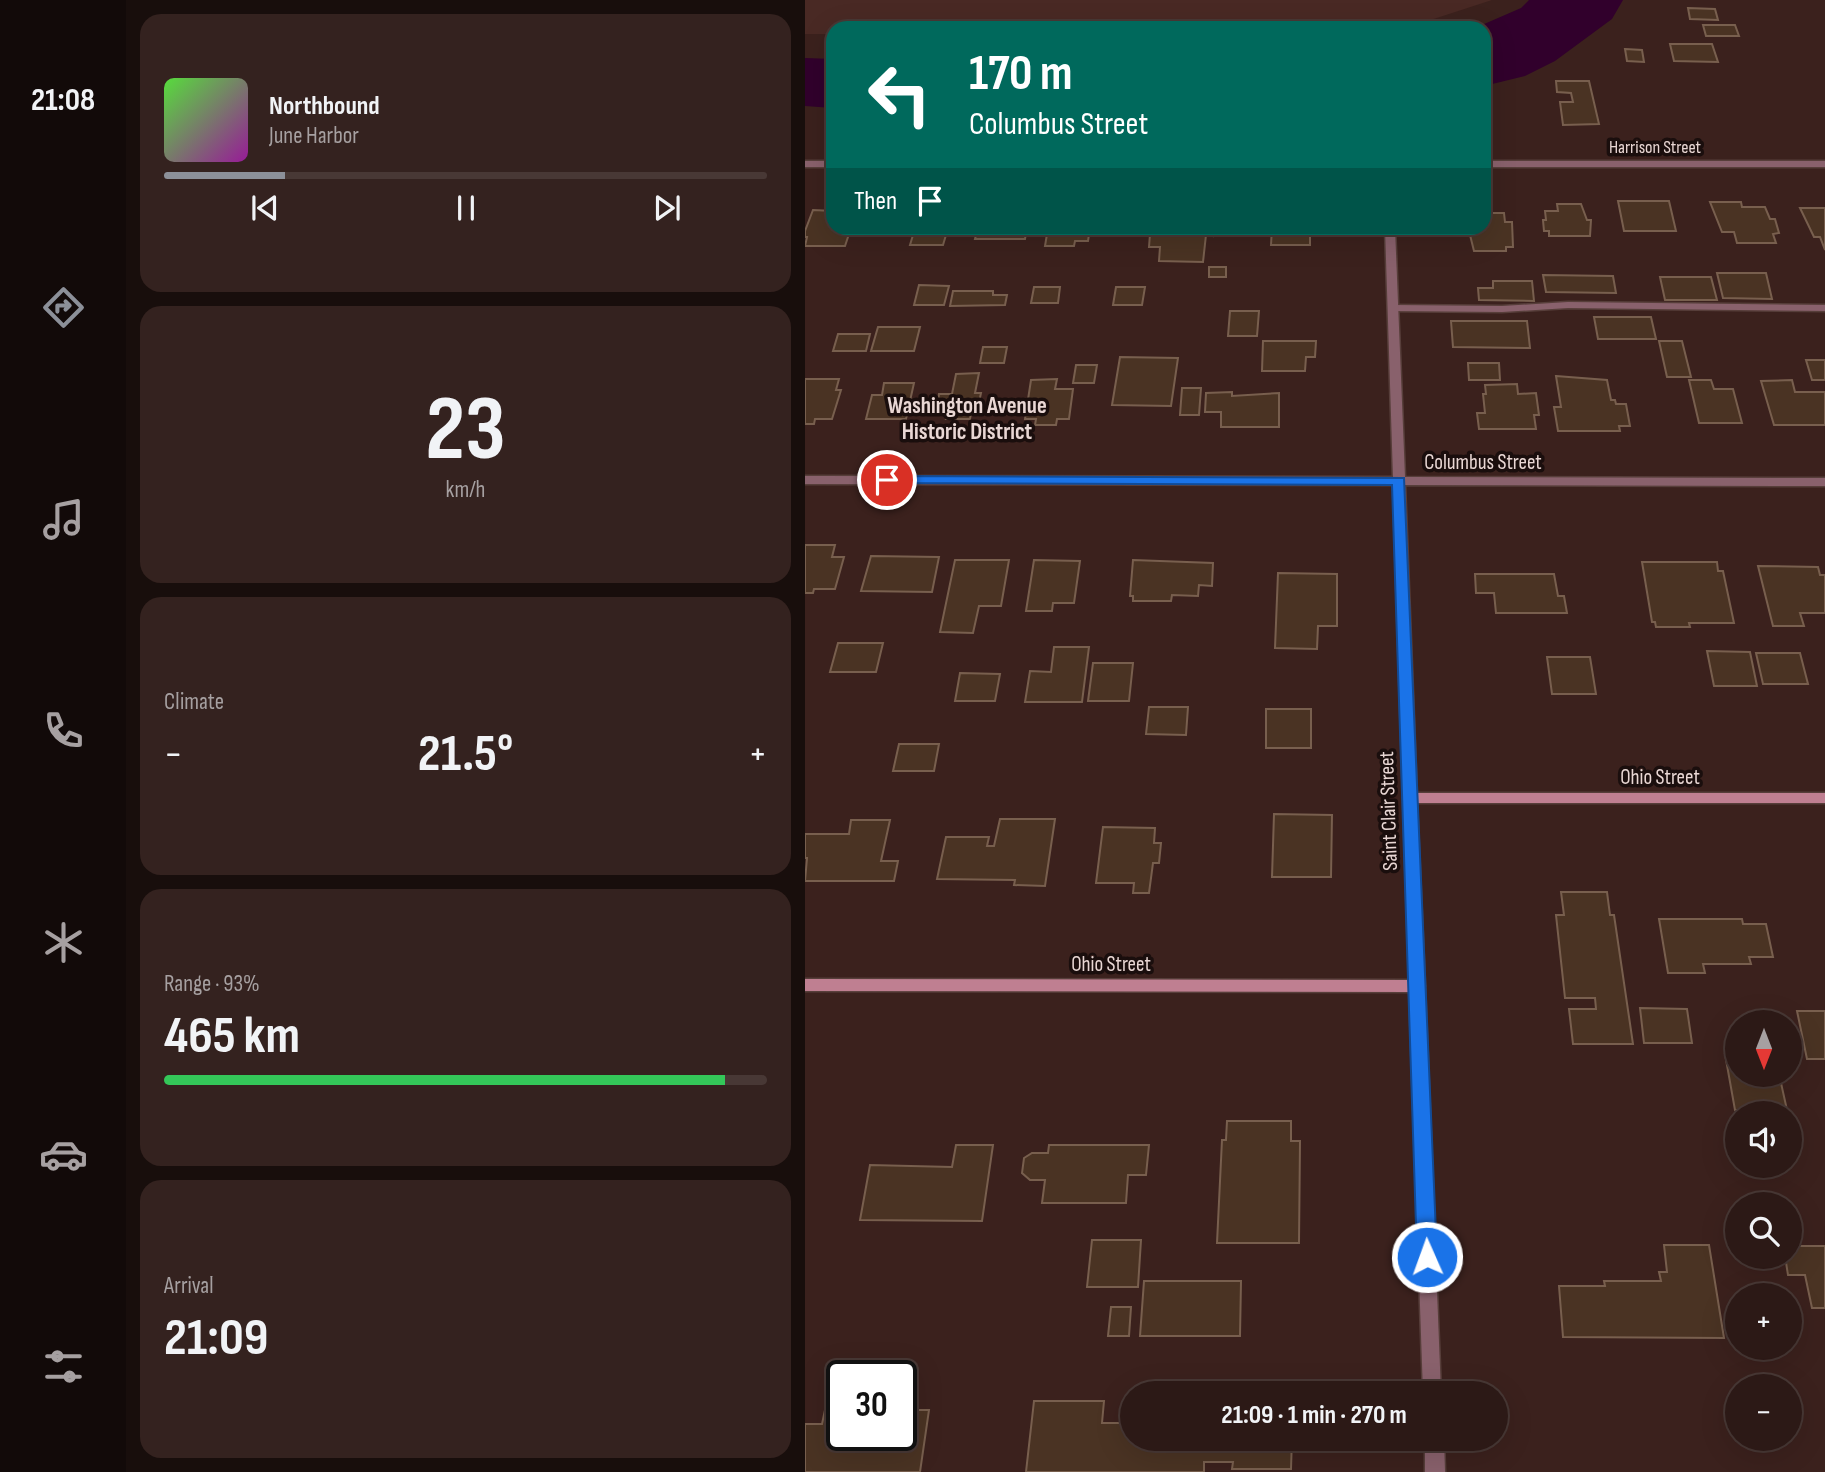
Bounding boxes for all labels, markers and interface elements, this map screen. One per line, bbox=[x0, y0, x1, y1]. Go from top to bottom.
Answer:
text: 170 m bbox=[969, 45, 1073, 104]
icon: left bbox=[854, 49, 945, 140]
text: 21:08 bbox=[31, 81, 95, 120]
text: Northbound bbox=[269, 91, 380, 122]
text: Columbus Street bbox=[969, 105, 1148, 144]
text: June Harbor bbox=[269, 122, 359, 150]
street label: Harrison Street bbox=[1609, 137, 1702, 158]
icon: arrive bbox=[911, 182, 949, 220]
text: Then bbox=[854, 186, 897, 217]
icon: previous bbox=[246, 189, 284, 227]
icon: pause bbox=[447, 189, 485, 227]
icon: next bbox=[648, 189, 686, 227]
icon: directions bbox=[39, 283, 88, 332]
text: 23 bbox=[425, 376, 506, 485]
district label: Washington Avenue Historic District bbox=[887, 392, 1047, 446]
pin bbox=[857, 450, 917, 510]
street label: Columbus Street bbox=[1424, 450, 1542, 475]
icon: arrive bbox=[868, 461, 906, 499]
text: km/h bbox=[446, 476, 485, 504]
icon: music bbox=[39, 495, 88, 544]
text: Climate bbox=[164, 688, 224, 716]
icon: phone bbox=[39, 706, 88, 755]
text: 21.5° bbox=[418, 723, 513, 786]
text: − bbox=[164, 732, 183, 777]
text: + bbox=[748, 732, 767, 777]
street label: Saint Clair Street bbox=[1374, 751, 1403, 871]
street label: Ohio Street bbox=[1620, 765, 1700, 790]
icon: climate bbox=[39, 918, 88, 967]
street label: Ohio Street bbox=[1071, 952, 1151, 977]
text: Range · 93% bbox=[164, 970, 260, 998]
text: 465 km bbox=[164, 1005, 300, 1068]
north arrow bbox=[1725, 1010, 1803, 1087]
map controls bbox=[1725, 1010, 1802, 1451]
button: sound bbox=[1725, 1101, 1802, 1178]
icon: car bbox=[39, 1130, 88, 1179]
button: search bbox=[1725, 1192, 1802, 1269]
position arrow bbox=[1390, 1220, 1464, 1294]
text: Arrival bbox=[164, 1272, 213, 1300]
button: + bbox=[1725, 1283, 1802, 1360]
text: 21:09 bbox=[164, 1307, 268, 1370]
icon: filters bbox=[39, 1342, 88, 1391]
speed limit sign: 30 bbox=[826, 1360, 917, 1451]
button: − bbox=[1725, 1374, 1802, 1451]
text: 21:09 · 1 min · 270 m bbox=[1221, 1400, 1407, 1431]

